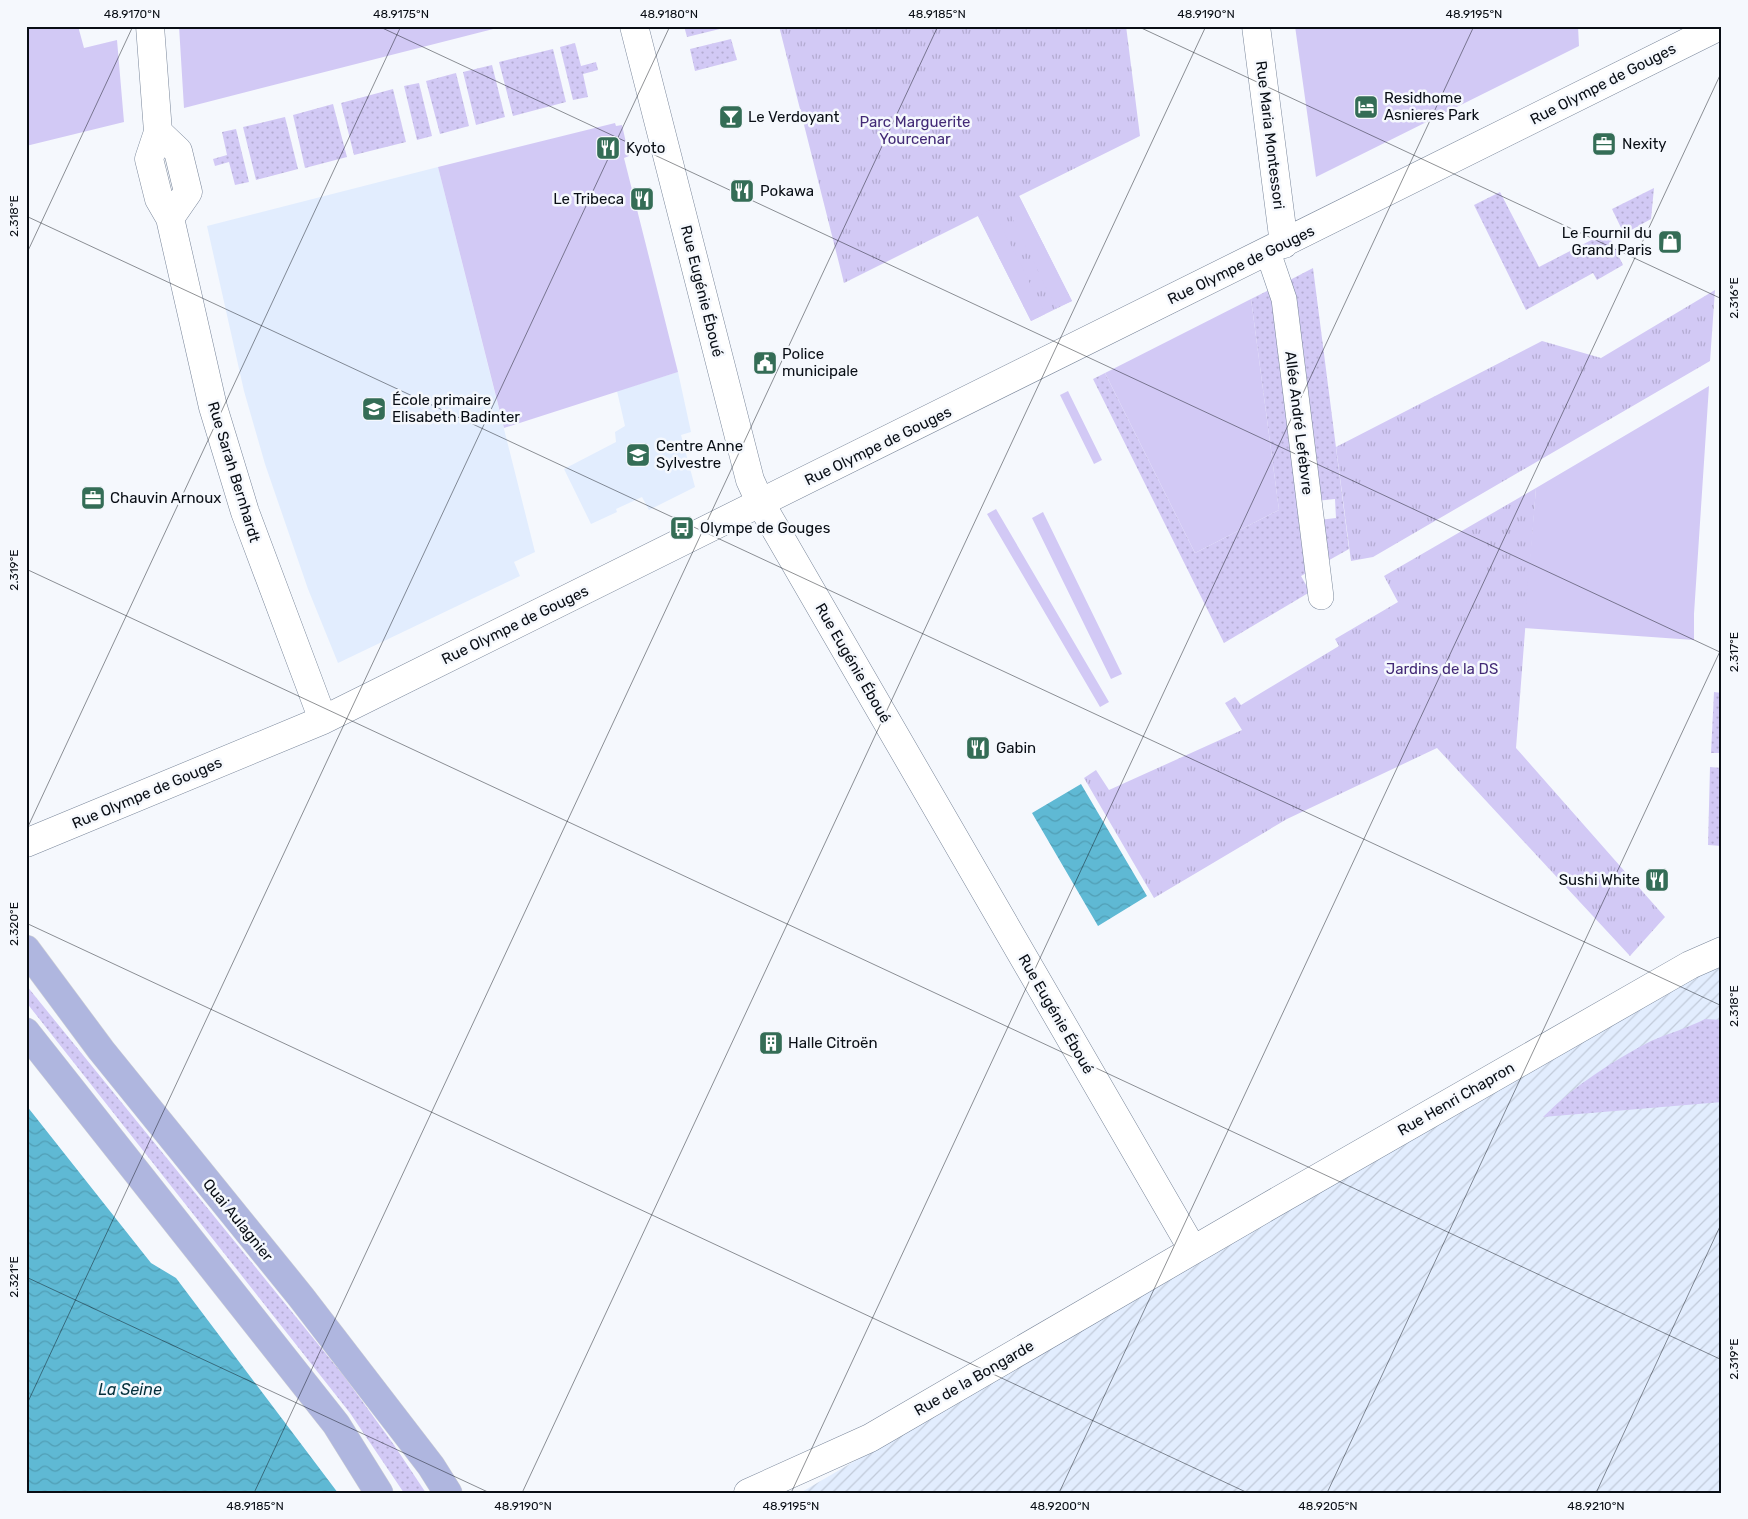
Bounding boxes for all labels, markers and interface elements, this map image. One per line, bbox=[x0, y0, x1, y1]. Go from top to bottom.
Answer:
text: 48.9170°N bbox=[104, 7, 160, 21]
text: 48.9175°N bbox=[373, 7, 429, 21]
text: 48.9180°N bbox=[640, 7, 698, 21]
text: 48.9185°N bbox=[908, 7, 966, 21]
text: 48.9190°N bbox=[1177, 7, 1235, 21]
text: 48.9195°N bbox=[1446, 7, 1502, 21]
street label: Rue Olympe de Gouges bbox=[1527, 39, 1679, 129]
street label: Rue Maria Montessori bbox=[1252, 60, 1288, 210]
place label: Residhome Asnieres Park bbox=[1384, 89, 1480, 124]
hotel icon: Residhome Asnieres Park bbox=[1353, 94, 1379, 120]
bar icon: Le Verdoyant bbox=[718, 104, 744, 130]
place label: Le Verdoyant bbox=[748, 108, 839, 126]
park label: Parc Marguerite Yourcenar bbox=[860, 113, 971, 148]
office icon: Nexity bbox=[1591, 131, 1617, 157]
restaurant icon: Kyoto bbox=[595, 135, 621, 161]
place label: Nexity bbox=[1622, 135, 1667, 153]
place label: Kyoto bbox=[626, 139, 665, 157]
restaurant icon: Pokawa bbox=[729, 178, 755, 204]
place label: Pokawa bbox=[760, 182, 814, 200]
restaurant icon: Le Tribeca bbox=[629, 186, 655, 212]
place label: Le Tribeca bbox=[553, 190, 624, 208]
text: 2.318°E bbox=[7, 195, 21, 237]
street label: Rue Olympe de Gouges bbox=[1165, 221, 1318, 308]
street label: Rue Eugénie Éboué bbox=[677, 223, 727, 359]
place label: Le Fournil du Grand Paris bbox=[1562, 224, 1652, 259]
shop icon: Le Fournil du Grand Paris bbox=[1657, 229, 1683, 255]
text: 2.316°E bbox=[1727, 277, 1741, 319]
place label: Police municipale bbox=[782, 345, 858, 380]
public building icon: Police municipale bbox=[752, 350, 778, 376]
street label: Allée André Lefebvre bbox=[1281, 350, 1317, 496]
place label: École primaire Elisabeth Badinter bbox=[392, 391, 520, 426]
school or university icon: École primaire Elisabeth Badinter bbox=[361, 396, 387, 422]
street label: Rue Sarah Bernhardt bbox=[204, 399, 264, 545]
street label: Rue Olympe de Gouges bbox=[802, 402, 955, 489]
place label: Centre Anne Sylvestre bbox=[656, 437, 743, 472]
school or university icon: Centre Anne Sylvestre bbox=[625, 442, 651, 468]
office icon: Chauvin Arnoux bbox=[80, 485, 106, 511]
place label: Chauvin Arnoux bbox=[110, 489, 221, 507]
bus stop icon: Olympe de Gouges bbox=[669, 515, 695, 541]
place label: Olympe de Gouges bbox=[700, 519, 831, 537]
text: 2.319°E bbox=[7, 549, 21, 591]
street label: Rue Olympe de Gouges bbox=[439, 581, 592, 668]
street label: Rue Eugénie Éboué bbox=[811, 600, 895, 726]
text: 2.317°E bbox=[1727, 632, 1741, 672]
park label: Jardins de la DS bbox=[1386, 660, 1498, 678]
restaurant icon: Gabin bbox=[965, 735, 991, 761]
place label: Gabin bbox=[996, 739, 1036, 757]
street label: Rue Olympe de Gouges bbox=[69, 753, 225, 833]
restaurant icon: Sushi White bbox=[1644, 867, 1670, 893]
place label: Sushi White bbox=[1559, 871, 1640, 889]
text: 2.320°E bbox=[7, 902, 21, 946]
street label: Rue Eugénie Éboué bbox=[1014, 951, 1098, 1077]
text: 2.318°E bbox=[1727, 985, 1741, 1027]
building icon: Halle Citroën bbox=[758, 1030, 784, 1056]
place label: Halle Citroën bbox=[788, 1034, 878, 1052]
street label: Rue Henri Chapron bbox=[1394, 1058, 1518, 1140]
street label: Quai Aulagnier bbox=[199, 1175, 277, 1265]
text: 2.321°E bbox=[7, 1256, 21, 1298]
street label: Rue de la Bongarde bbox=[911, 1336, 1037, 1420]
text: 2.319°E bbox=[1727, 1338, 1741, 1380]
water label: La Seine bbox=[98, 1380, 162, 1399]
text: 48.9185°N bbox=[226, 1499, 284, 1513]
text: 48.9190°N bbox=[494, 1499, 552, 1513]
text: 48.9195°N bbox=[763, 1499, 819, 1513]
text: 48.9200°N bbox=[1030, 1499, 1090, 1513]
text: 48.9205°N bbox=[1298, 1499, 1358, 1513]
text: 48.9210°N bbox=[1567, 1499, 1625, 1513]

